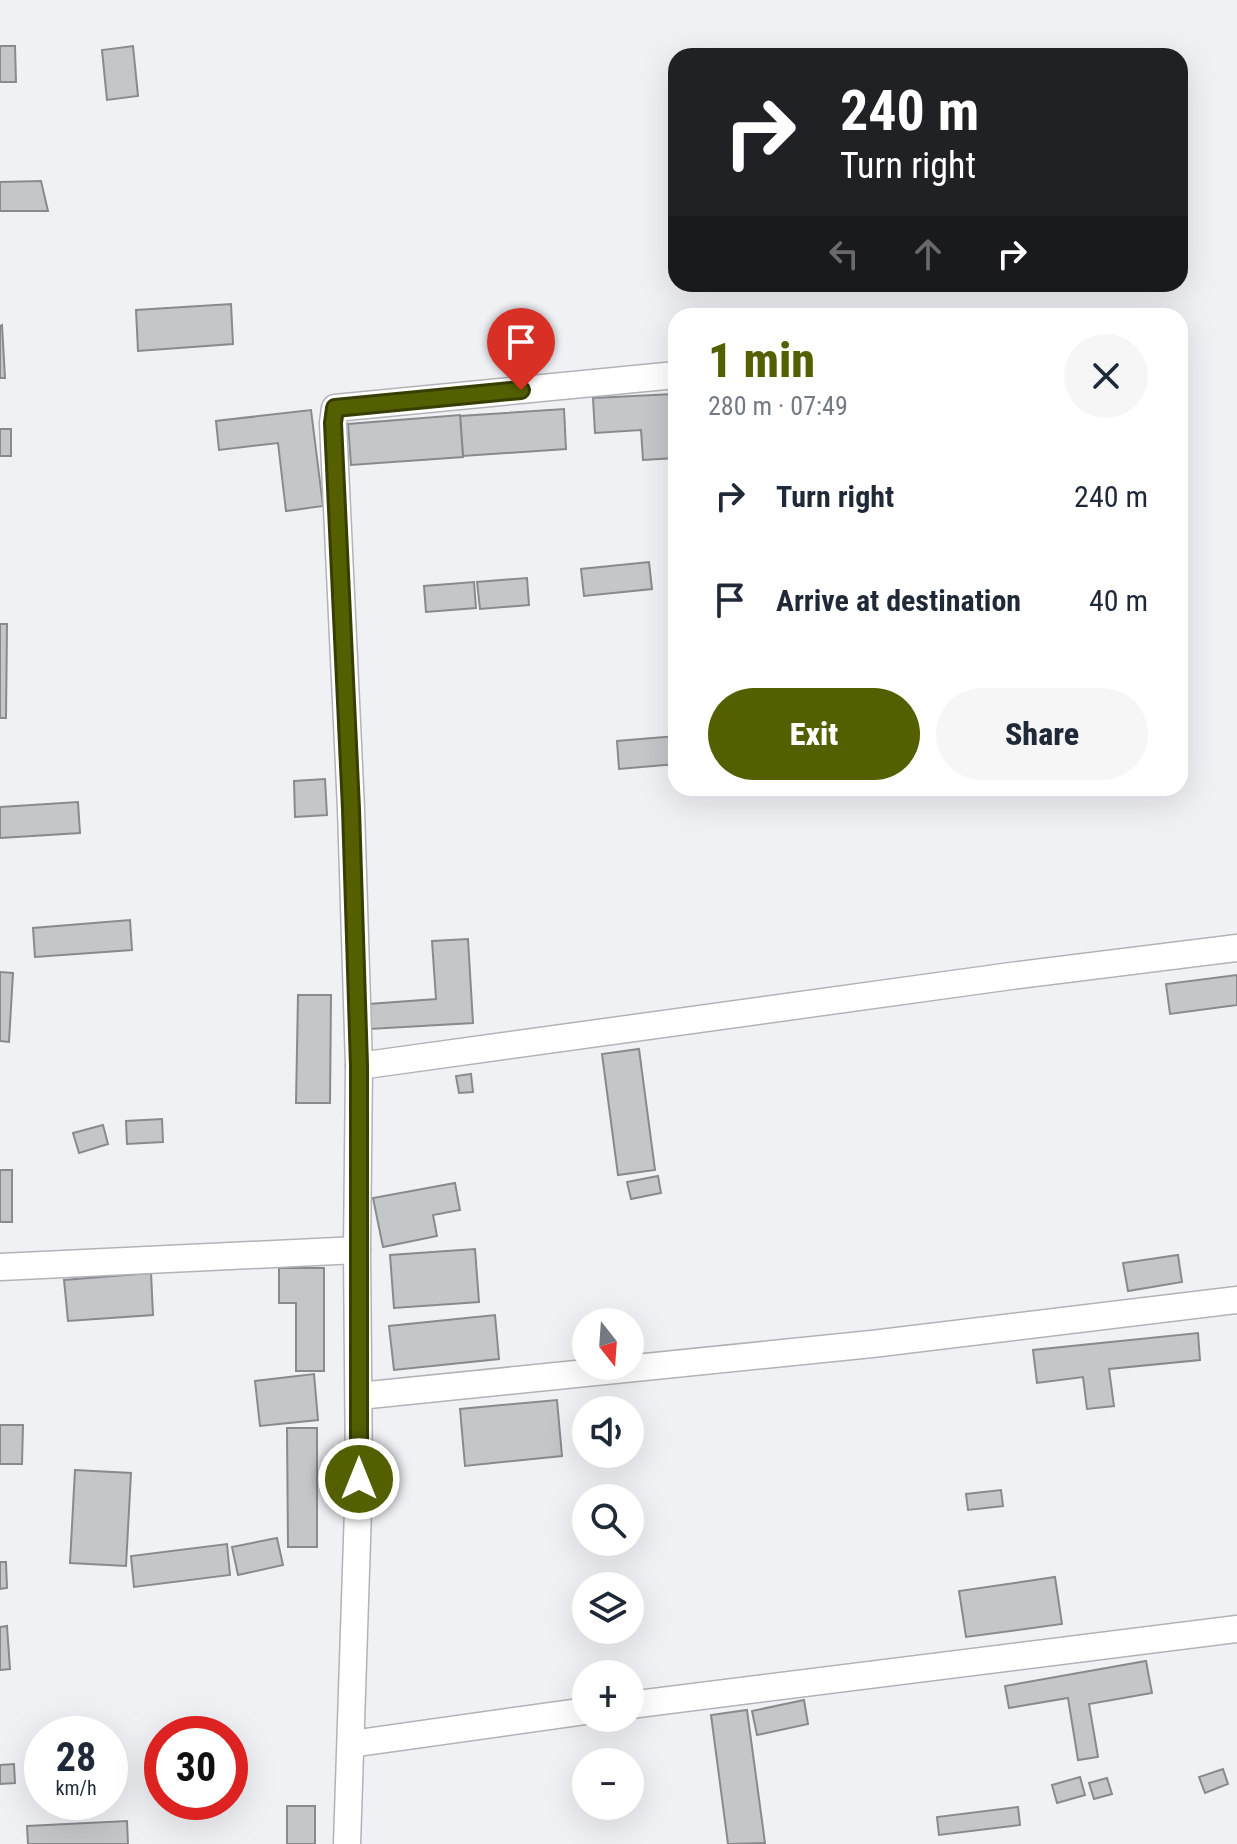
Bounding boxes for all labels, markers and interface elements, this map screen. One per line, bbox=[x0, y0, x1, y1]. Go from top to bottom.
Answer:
text: 240 m bbox=[840, 78, 979, 144]
icon: right bbox=[708, 80, 812, 184]
text: Turn right bbox=[840, 145, 976, 187]
icon: left bbox=[822, 232, 866, 276]
icon: ahead bbox=[906, 232, 950, 276]
icon: right bbox=[990, 232, 1034, 276]
pin bbox=[487, 308, 555, 390]
icon: arrive bbox=[499, 320, 543, 364]
text: 1 min bbox=[708, 332, 815, 389]
button: close bbox=[1064, 334, 1148, 418]
text: 280 m · 07:49 bbox=[708, 391, 848, 421]
icon: right bbox=[708, 474, 752, 518]
text: Turn right bbox=[776, 479, 894, 514]
text: 240 m bbox=[1074, 479, 1148, 514]
icon: arrive bbox=[708, 578, 752, 622]
text: Arrive at destination bbox=[776, 583, 1021, 618]
text: 40 m bbox=[1089, 583, 1148, 618]
button: Exit bbox=[708, 688, 920, 780]
button: Share bbox=[936, 688, 1148, 780]
north arrow bbox=[572, 1308, 644, 1380]
map controls bbox=[572, 1308, 644, 1820]
button: sound bbox=[572, 1396, 644, 1468]
position arrow bbox=[317, 1437, 401, 1521]
button: search bbox=[572, 1484, 644, 1556]
button: layers bbox=[572, 1572, 644, 1644]
button: + bbox=[572, 1660, 644, 1732]
speed limit sign: 30 bbox=[144, 1716, 248, 1820]
text: 28 bbox=[56, 1734, 96, 1781]
button: − bbox=[572, 1748, 644, 1820]
text: km/h bbox=[55, 1776, 97, 1800]

